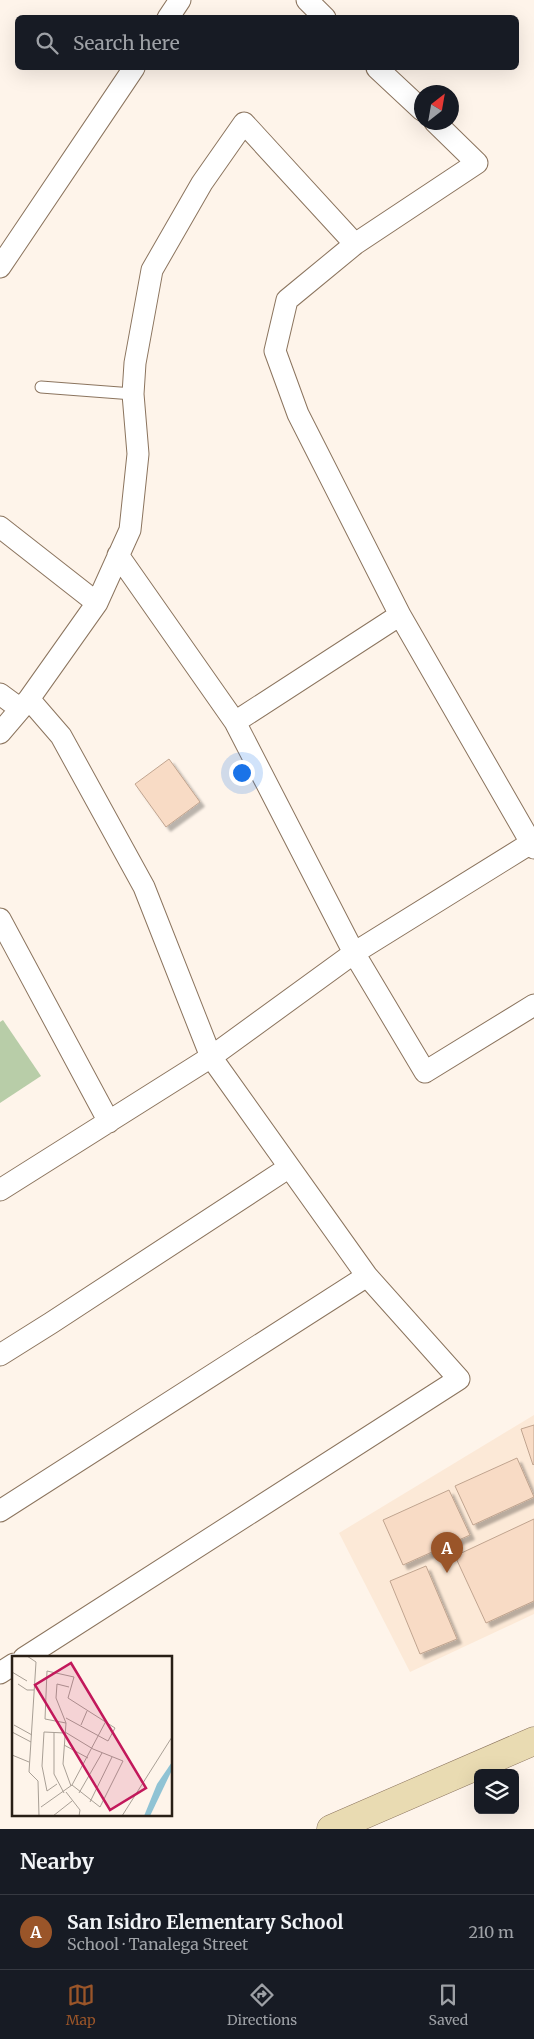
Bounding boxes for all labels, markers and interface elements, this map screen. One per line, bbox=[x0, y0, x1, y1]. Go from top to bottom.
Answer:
search box bbox=[15, 15, 519, 70]
icon: search bbox=[33, 29, 61, 57]
text: Search here bbox=[73, 31, 180, 55]
north arrow bbox=[414, 85, 459, 130]
your location bbox=[229, 760, 255, 786]
pin: A bbox=[431, 1532, 463, 1573]
inset map bbox=[12, 1656, 172, 1816]
map controls bbox=[474, 1769, 519, 1814]
button: layers bbox=[474, 1769, 519, 1814]
text: Nearby bbox=[20, 1848, 94, 1875]
text: San Isidro Elementary School bbox=[67, 1910, 343, 1934]
text: A bbox=[30, 1922, 42, 1942]
text: 210 m bbox=[469, 1922, 514, 1942]
text: School · Tanalega Street bbox=[67, 1934, 248, 1954]
tab: Map bbox=[66, 1981, 96, 2029]
tab: Directions bbox=[227, 1981, 297, 2029]
tab: Saved bbox=[429, 1981, 468, 2029]

